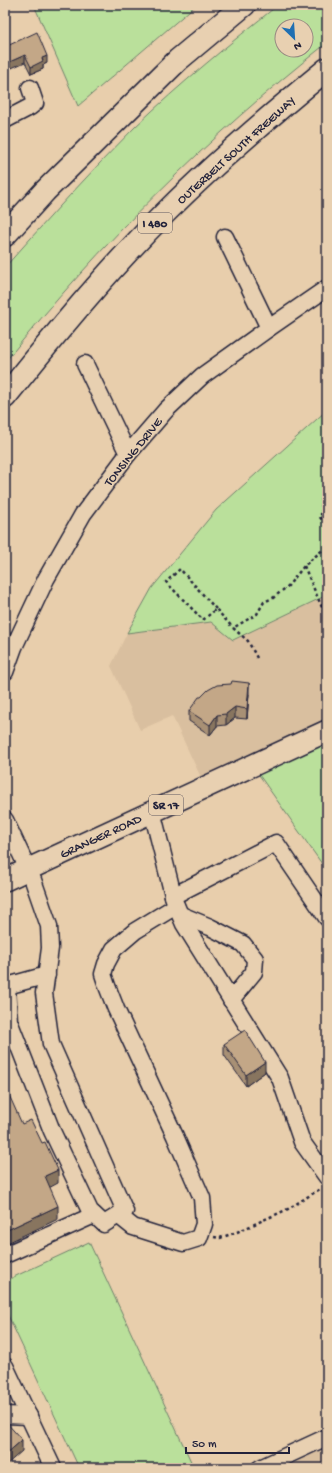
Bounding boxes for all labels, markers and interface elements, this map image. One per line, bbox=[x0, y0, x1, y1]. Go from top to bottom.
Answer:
north arrow bbox=[274, 18, 314, 58]
text: N bbox=[292, 38, 303, 52]
street label: OUTERBELT SOUTH FREEWAY bbox=[174, 94, 299, 208]
road number: I 480 bbox=[138, 213, 172, 233]
street label: TONSING DRIVE bbox=[101, 415, 167, 491]
road number: SR 17 bbox=[149, 795, 183, 815]
street label: GRANGER ROAD bbox=[58, 812, 145, 863]
scale bar bbox=[186, 1429, 289, 1455]
text: 50 m bbox=[192, 1438, 217, 1452]

